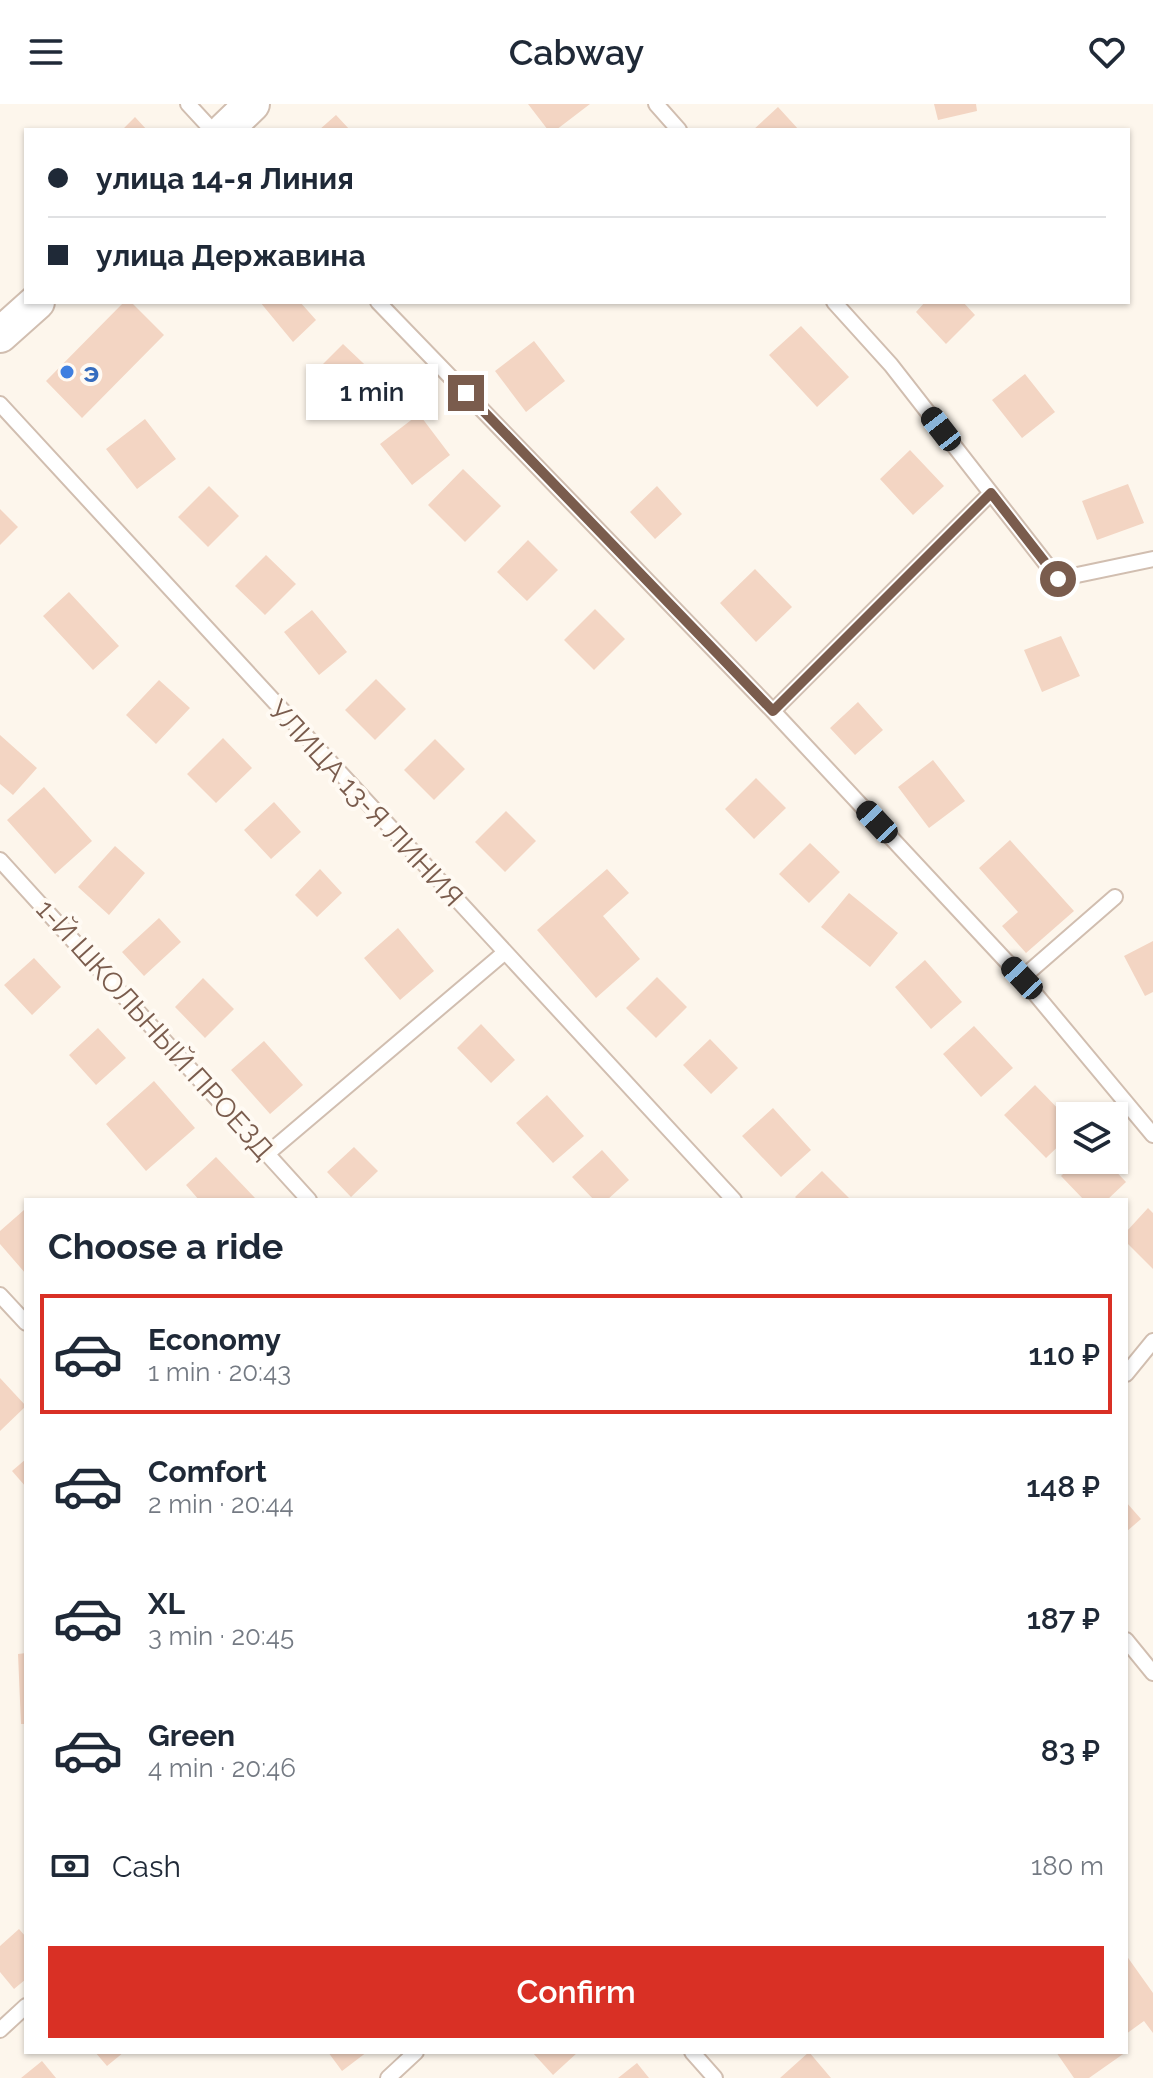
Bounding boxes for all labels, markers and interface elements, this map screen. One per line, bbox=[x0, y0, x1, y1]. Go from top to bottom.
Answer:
icon: menu bbox=[24, 30, 68, 74]
icon: heart bbox=[1085, 30, 1129, 74]
text: Cabway bbox=[509, 31, 644, 73]
text: улица 14-я Линия bbox=[96, 161, 354, 196]
text: улица Державина bbox=[96, 238, 366, 273]
place label: э bbox=[83, 356, 99, 389]
marker: э bbox=[58, 363, 76, 381]
callout: 1 min bbox=[306, 365, 438, 421]
route end bbox=[448, 375, 484, 411]
text: 1 min bbox=[340, 377, 404, 407]
car bbox=[917, 403, 965, 455]
route start bbox=[1040, 561, 1076, 597]
street label: УЛИЦА 13-Я ЛИНИЯ bbox=[262, 693, 470, 913]
car bbox=[852, 796, 902, 848]
street label: 1-Й ШКОЛЬНЫЙ ПРОЕЗД bbox=[29, 893, 280, 1166]
car bbox=[997, 952, 1047, 1004]
map controls bbox=[1056, 1102, 1128, 1174]
button: layers bbox=[1056, 1102, 1128, 1174]
text: Choose a ride bbox=[48, 1225, 283, 1267]
icon: car bbox=[52, 1318, 124, 1390]
text: Economy bbox=[148, 1322, 281, 1357]
text: 110 ₽ bbox=[1029, 1337, 1100, 1372]
text: 1 min · 20:43 bbox=[148, 1357, 291, 1387]
icon: car bbox=[52, 1450, 124, 1522]
text: Comfort bbox=[148, 1454, 267, 1489]
text: 148 ₽ bbox=[1026, 1469, 1100, 1504]
text: 2 min · 20:44 bbox=[148, 1489, 294, 1519]
icon: car bbox=[52, 1582, 124, 1654]
text: XL bbox=[148, 1586, 185, 1621]
text: 187 ₽ bbox=[1027, 1601, 1100, 1636]
text: 3 min · 20:45 bbox=[148, 1621, 294, 1651]
icon: car bbox=[52, 1714, 124, 1786]
text: Green bbox=[148, 1718, 235, 1753]
text: 83 ₽ bbox=[1041, 1733, 1100, 1768]
text: 4 min · 20:46 bbox=[148, 1753, 296, 1783]
icon: cash bbox=[48, 1844, 92, 1888]
text: Cash bbox=[112, 1849, 181, 1884]
text: 180 m bbox=[1031, 1851, 1104, 1881]
button: Confirm bbox=[48, 1946, 1104, 2038]

